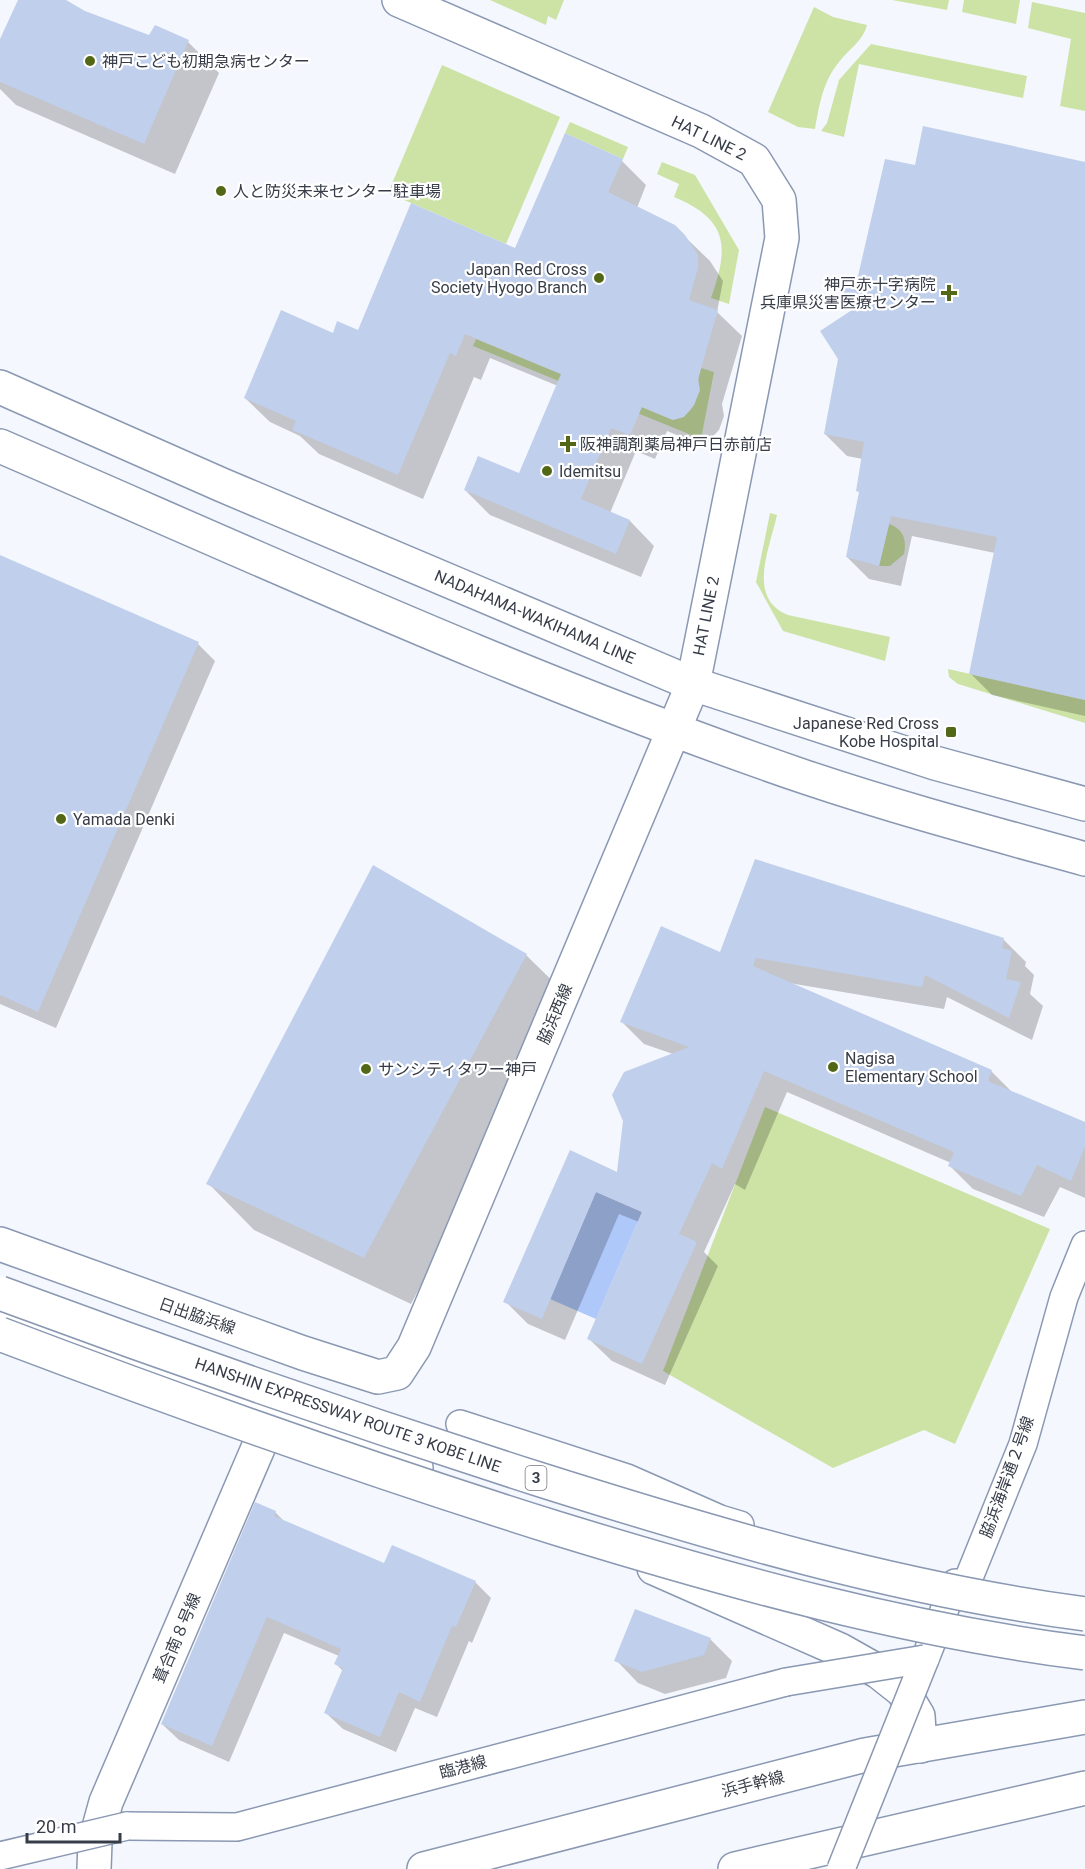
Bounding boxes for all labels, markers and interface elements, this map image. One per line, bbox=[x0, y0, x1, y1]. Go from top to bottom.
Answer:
place label: 神戸こども初期急病センター bbox=[102, 52, 310, 71]
marker: 神戸こども初期急病センター bbox=[83, 54, 97, 68]
street label: HAT LINE 2 bbox=[669, 112, 749, 164]
place label: 人と防災未来センター駐車場 bbox=[233, 182, 441, 201]
marker: 人と防災未来センター駐車場 bbox=[214, 184, 228, 198]
place label: Japan Red Cross Society Hyogo Branch bbox=[431, 260, 587, 297]
marker: Japan Red Cross Society Hyogo Branch bbox=[592, 271, 606, 285]
place label: 神戸赤十字病院 兵庫県災害医療センター bbox=[760, 275, 936, 312]
marker: 神戸赤十字病院 兵庫県災害医療センター bbox=[940, 284, 958, 302]
place label: 阪神調剤薬局神戸日赤前店 bbox=[580, 435, 772, 454]
marker: 阪神調剤薬局神戸日赤前店 bbox=[561, 437, 575, 451]
place label: Idemitsu bbox=[559, 462, 621, 481]
marker: Idemitsu bbox=[540, 464, 554, 478]
street label: NADAHAMA-WAKIHAMA LINE bbox=[432, 566, 638, 668]
street label: HAT LINE 2 bbox=[689, 575, 723, 657]
place label: Japanese Red Cross Kobe Hospital bbox=[793, 714, 939, 751]
marker: Japanese Red Cross Kobe Hospital bbox=[944, 725, 958, 739]
place label: Yamada Denki bbox=[73, 810, 175, 829]
marker: Yamada Denki bbox=[54, 812, 68, 826]
street label: 脇浜西線 bbox=[534, 981, 576, 1047]
place label: Nagisa Elementary School bbox=[845, 1049, 978, 1086]
place label: サンシティタワー神戸 bbox=[378, 1060, 537, 1079]
marker: Nagisa Elementary School bbox=[826, 1060, 840, 1074]
marker: サンシティタワー神戸 bbox=[359, 1062, 373, 1076]
street label: 日出脇浜線 bbox=[156, 1294, 238, 1338]
street label: HANSHIN EXPRESSWAY ROUTE 3 KOBE LINE bbox=[192, 1354, 504, 1476]
street label: 脇浜海岸通２号線 bbox=[976, 1414, 1038, 1540]
road number: 3 bbox=[526, 1466, 546, 1490]
street label: 葺合南８号線 bbox=[149, 1590, 205, 1686]
street label: 臨港線 bbox=[437, 1752, 489, 1782]
street label: 浜手幹線 bbox=[720, 1767, 786, 1801]
scale bar bbox=[27, 1806, 120, 1844]
text: 20 m bbox=[36, 1816, 76, 1837]

